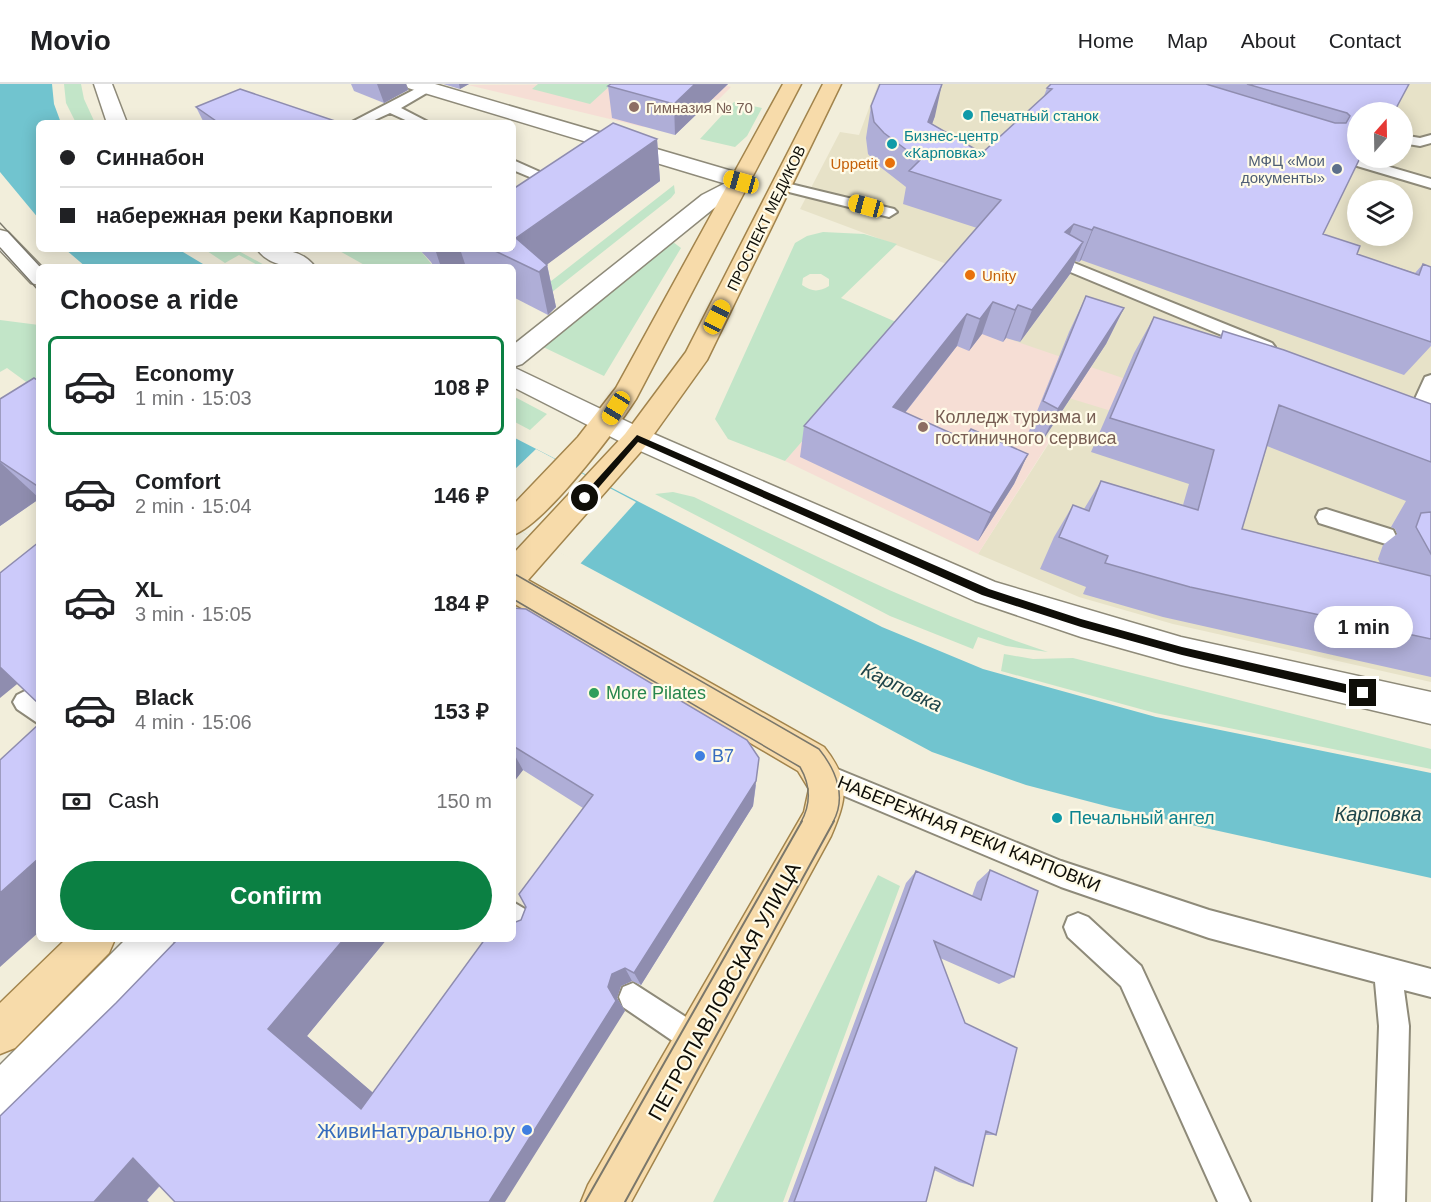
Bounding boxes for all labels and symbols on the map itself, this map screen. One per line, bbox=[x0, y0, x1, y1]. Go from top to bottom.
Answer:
place label: Гимназия № 70 bbox=[646, 99, 753, 116]
marker: Гимназия № 70 bbox=[627, 100, 641, 114]
north arrow bbox=[1347, 102, 1413, 168]
place label: Печатный станок bbox=[980, 107, 1099, 124]
marker: Печатный станок bbox=[961, 108, 975, 122]
place label: Бизнес-центр «Карповка» bbox=[904, 127, 998, 161]
marker: Бизнес-центр «Карповка» bbox=[885, 137, 899, 151]
street label: ПРОСПЕКТ МЕДИКОВ bbox=[723, 143, 809, 293]
place label: МФЦ «Мои документы» bbox=[1241, 152, 1325, 186]
place label: Uppetit bbox=[830, 155, 879, 172]
marker: Uppetit bbox=[883, 156, 897, 170]
marker: МФЦ «Мои документы» bbox=[1330, 162, 1344, 176]
car bbox=[721, 168, 761, 196]
car bbox=[846, 193, 886, 219]
place label: Unity bbox=[982, 267, 1017, 284]
marker: Unity bbox=[963, 268, 977, 282]
car bbox=[701, 297, 733, 337]
car bbox=[599, 388, 633, 428]
place label: Колледж туризма и гостиничного сервиса bbox=[935, 407, 1118, 448]
marker: Колледж туризма и гостиничного сервиса bbox=[916, 420, 930, 434]
route start bbox=[571, 484, 598, 511]
callout: 1 min bbox=[1314, 606, 1412, 648]
water label: Карповка bbox=[858, 658, 946, 716]
route end bbox=[1349, 679, 1376, 706]
place label: More Pilates bbox=[606, 683, 706, 703]
marker: More Pilates bbox=[587, 686, 601, 700]
place label: B7 bbox=[712, 746, 734, 766]
marker: B7 bbox=[693, 749, 707, 763]
street label: НАБЕРЕЖНАЯ РЕКИ КАРПОВКИ bbox=[835, 772, 1103, 896]
water label: Карповка bbox=[1334, 803, 1422, 825]
place label: Печальный ангел bbox=[1069, 808, 1215, 828]
marker: Печальный ангел bbox=[1050, 811, 1064, 825]
street label: ПЕТРОПАВЛОВСКАЯ УЛИЦА bbox=[643, 858, 805, 1124]
place label: ЖивиНатурально.ру bbox=[317, 1119, 515, 1142]
marker: ЖивиНатурально.ру bbox=[520, 1123, 534, 1137]

